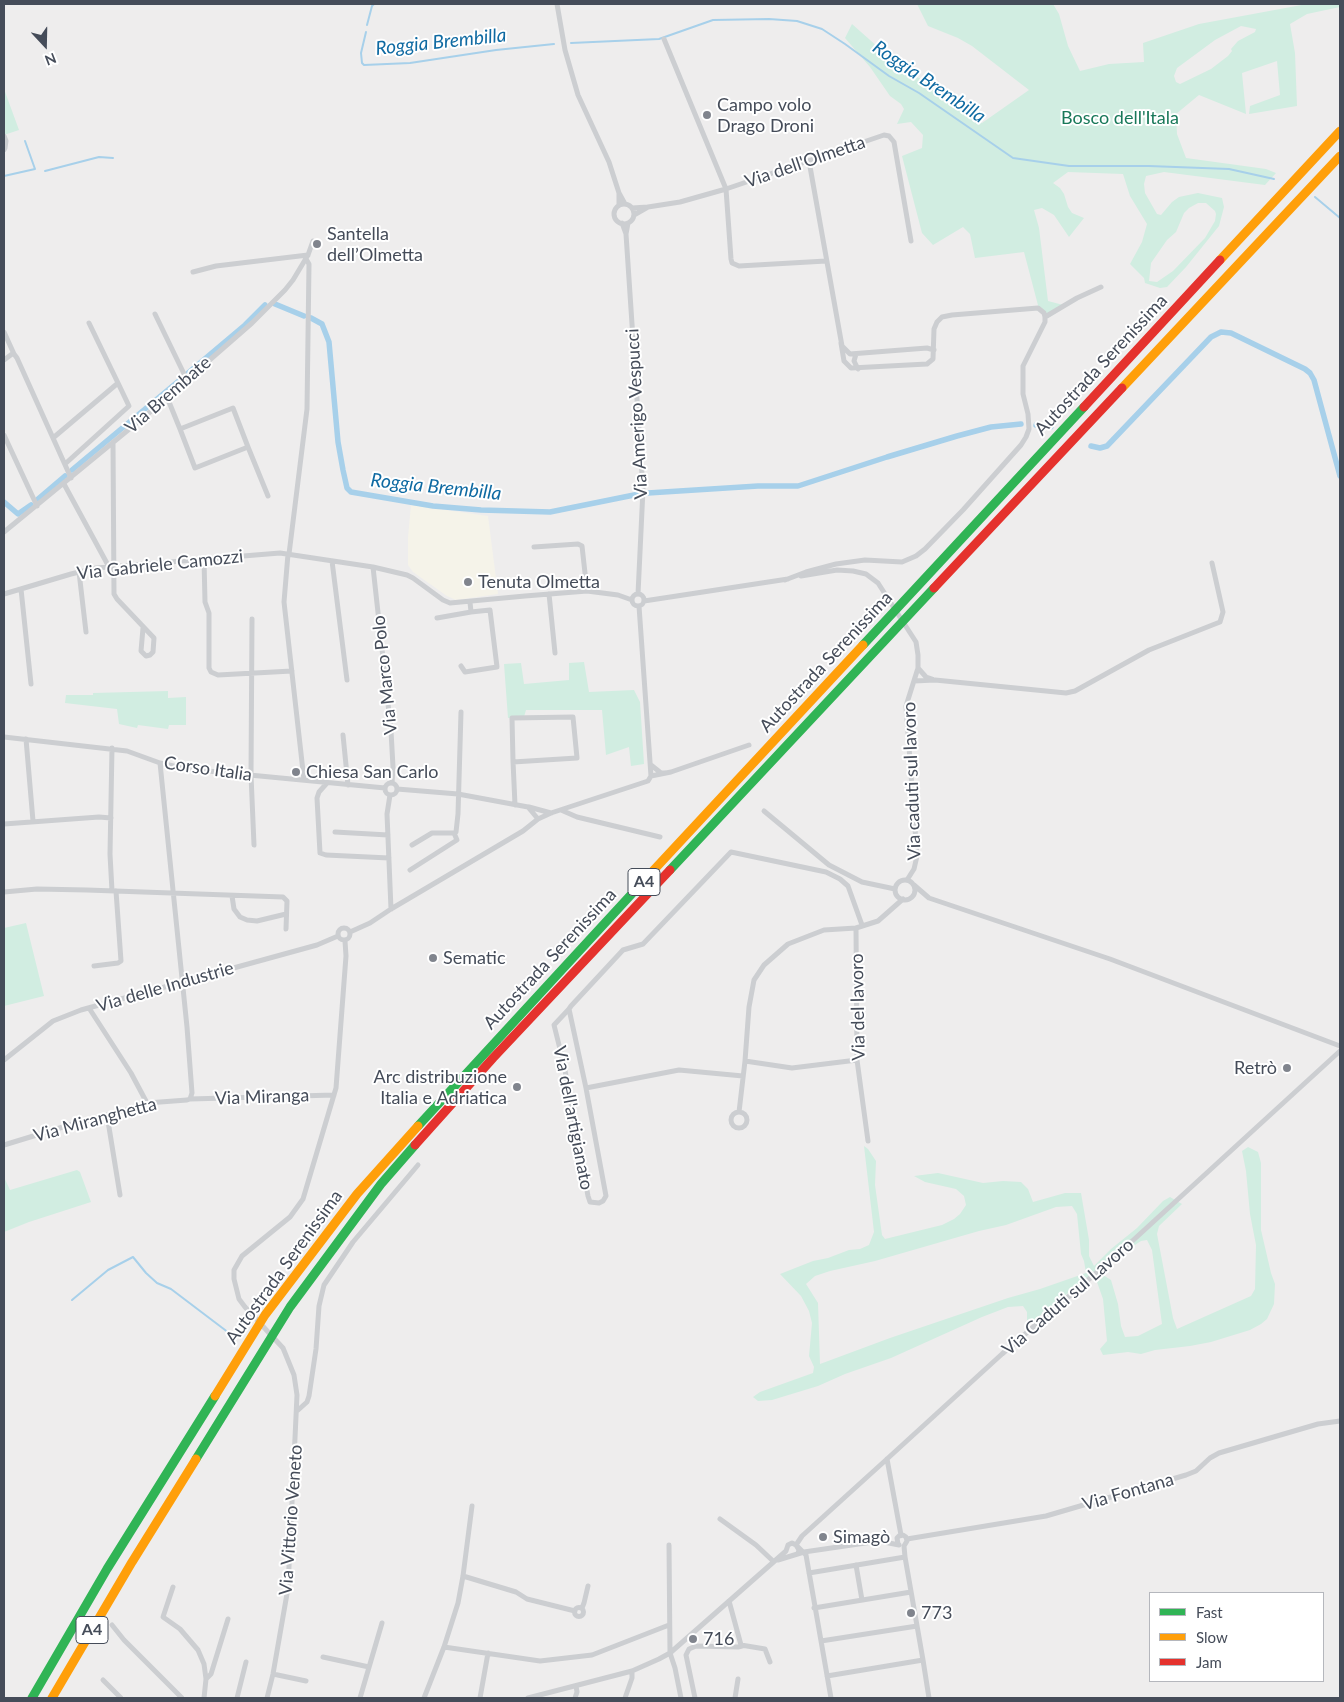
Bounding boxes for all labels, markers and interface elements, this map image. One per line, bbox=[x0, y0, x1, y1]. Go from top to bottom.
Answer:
north arrow bbox=[20, 20, 70, 70]
water label: Roggia Brembilla bbox=[375, 24, 507, 60]
water label: Roggia Brembilla bbox=[868, 36, 990, 128]
text: N bbox=[42, 50, 59, 69]
place label: Campo volo Drago Droni bbox=[717, 94, 814, 136]
park label: Bosco dell'Itala bbox=[1061, 107, 1179, 129]
marker: Campo volo Drago Droni bbox=[701, 109, 713, 121]
street label: Via dell'Olmetta bbox=[742, 131, 868, 193]
place label: Santella dell’Olmetta bbox=[327, 223, 423, 266]
marker: Santella dell’Olmetta bbox=[311, 238, 323, 250]
street label: Autostrada Serenissima bbox=[1030, 290, 1172, 440]
street label: Via Amerigo Vespucci bbox=[622, 328, 652, 500]
street label: Via Brembate bbox=[121, 352, 215, 438]
water label: Roggia Brembilla bbox=[370, 469, 502, 505]
street label: Via Gabriele Camozzi bbox=[76, 546, 244, 584]
place label: Tenuta Olmetta bbox=[478, 571, 600, 593]
marker: Tenuta Olmetta bbox=[462, 576, 474, 588]
street label: Autostrada Serenissima bbox=[755, 587, 897, 737]
street label: Via Marco Polo bbox=[368, 614, 402, 736]
street label: Via caduti sul lavoro bbox=[898, 701, 926, 861]
street label: Corso Italia bbox=[163, 752, 253, 786]
place label: Chiesa San Carlo bbox=[306, 761, 438, 783]
marker: Chiesa San Carlo bbox=[290, 766, 302, 778]
road number: A4 bbox=[628, 869, 660, 896]
street label: Autostrada Serenissima bbox=[479, 884, 621, 1034]
place label: Sematic bbox=[443, 947, 506, 969]
marker: Sematic bbox=[427, 952, 439, 964]
street label: Via del lavoro bbox=[846, 953, 870, 1061]
street label: Via delle Industrie bbox=[94, 957, 236, 1017]
street label: Via dell'artigianato bbox=[548, 1044, 598, 1192]
place label: Retrò bbox=[1234, 1057, 1277, 1079]
marker: Retrò bbox=[1281, 1062, 1293, 1074]
place label: Arc distribuzione Italia e Adriatica bbox=[374, 1066, 507, 1108]
marker: Arc distribuzione Italia e Adriatica bbox=[511, 1081, 523, 1093]
street label: Via Miranga bbox=[214, 1085, 310, 1109]
street label: Via Miranghetta bbox=[31, 1093, 159, 1147]
street label: Autostrada Serenissima bbox=[221, 1186, 347, 1348]
street label: Via Caduti sul Lavoro bbox=[998, 1234, 1138, 1360]
street label: Via Vittorio Veneto bbox=[275, 1444, 307, 1596]
street label: Via Fontana bbox=[1080, 1469, 1176, 1515]
place label: Simagò bbox=[833, 1526, 890, 1548]
marker: Simagò bbox=[817, 1531, 829, 1543]
legend bbox=[1149, 1592, 1324, 1682]
place label: 773 bbox=[921, 1602, 952, 1624]
text: Fast bbox=[1196, 1603, 1223, 1621]
marker: 773 bbox=[905, 1607, 917, 1619]
road number: A4 bbox=[76, 1616, 108, 1644]
place label: 716 bbox=[703, 1628, 734, 1650]
text: Slow bbox=[1196, 1628, 1228, 1646]
marker: 716 bbox=[687, 1633, 699, 1645]
text: Jam bbox=[1196, 1653, 1222, 1671]

